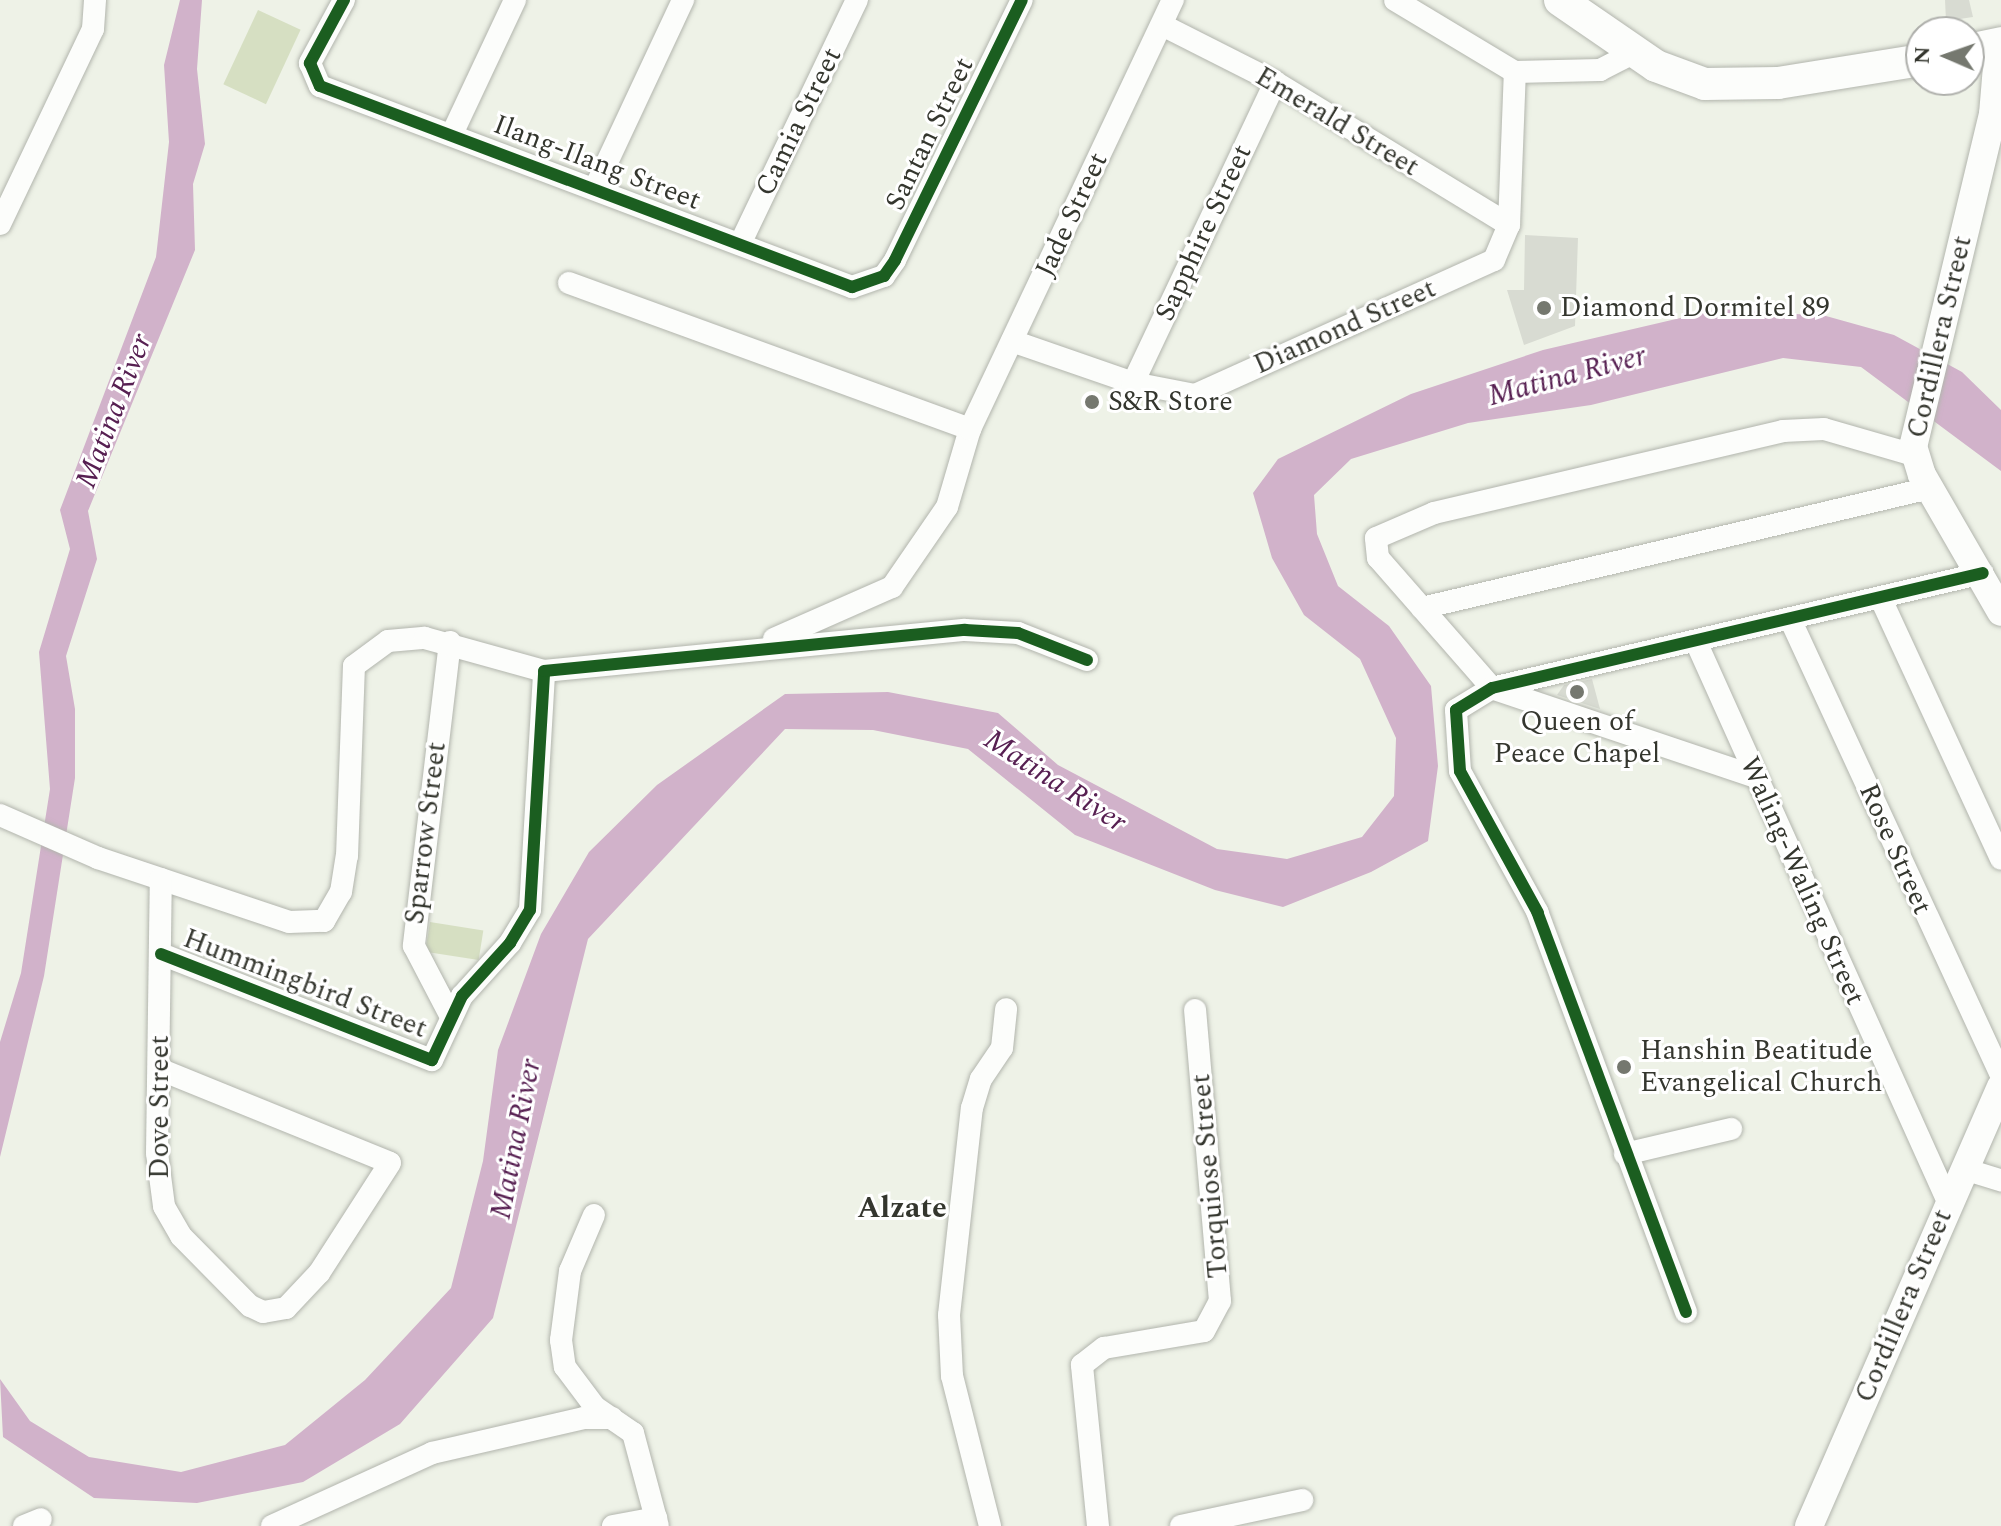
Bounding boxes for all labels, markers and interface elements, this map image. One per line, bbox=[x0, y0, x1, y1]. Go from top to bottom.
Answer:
north arrow bbox=[1905, 16, 1985, 96]
street label: Camia Street bbox=[749, 42, 849, 202]
text: N bbox=[1906, 46, 1939, 65]
street label: Santan Street bbox=[879, 52, 981, 216]
street label: Emerald Street bbox=[1249, 60, 1425, 184]
street label: Ilang-Ilang Street bbox=[489, 108, 705, 218]
street label: Sapphire Street bbox=[1148, 139, 1260, 327]
street label: Jade Street bbox=[1029, 147, 1115, 283]
street label: Cordillera Street bbox=[1900, 233, 1980, 441]
street label: Diamond Street bbox=[1249, 272, 1441, 382]
place label: Diamond Dormitel 89 bbox=[1560, 291, 1830, 325]
marker: Diamond Dormitel 89 bbox=[1535, 299, 1553, 317]
water label: Matina River bbox=[68, 329, 160, 493]
water label: Matina River bbox=[1484, 338, 1650, 414]
place label: S&R Store bbox=[1108, 385, 1233, 419]
marker: S&R Store bbox=[1083, 393, 1101, 411]
marker: Queen of Peace Chapel bbox=[1568, 683, 1586, 701]
place label: Queen of Peace Chapel bbox=[1494, 705, 1660, 771]
water label: Matina River bbox=[977, 722, 1133, 840]
street label: Sparrow Street bbox=[398, 740, 454, 926]
street label: Waling-Waling Street bbox=[1732, 752, 1872, 1010]
street label: Rose Street bbox=[1851, 778, 1939, 920]
street label: Hummingbird Street bbox=[178, 922, 432, 1046]
place label: Hanshin Beatitude Evangelical Church bbox=[1640, 1034, 1882, 1100]
street label: Dove Street bbox=[143, 1035, 177, 1179]
water label: Matina River bbox=[483, 1056, 549, 1222]
marker: Hanshin Beatitude Evangelical Church bbox=[1615, 1058, 1633, 1076]
street label: Torquiose Street bbox=[1184, 1072, 1236, 1280]
district label: Alzate bbox=[857, 1190, 947, 1226]
street label: Cordillera Street bbox=[1848, 1204, 1960, 1408]

